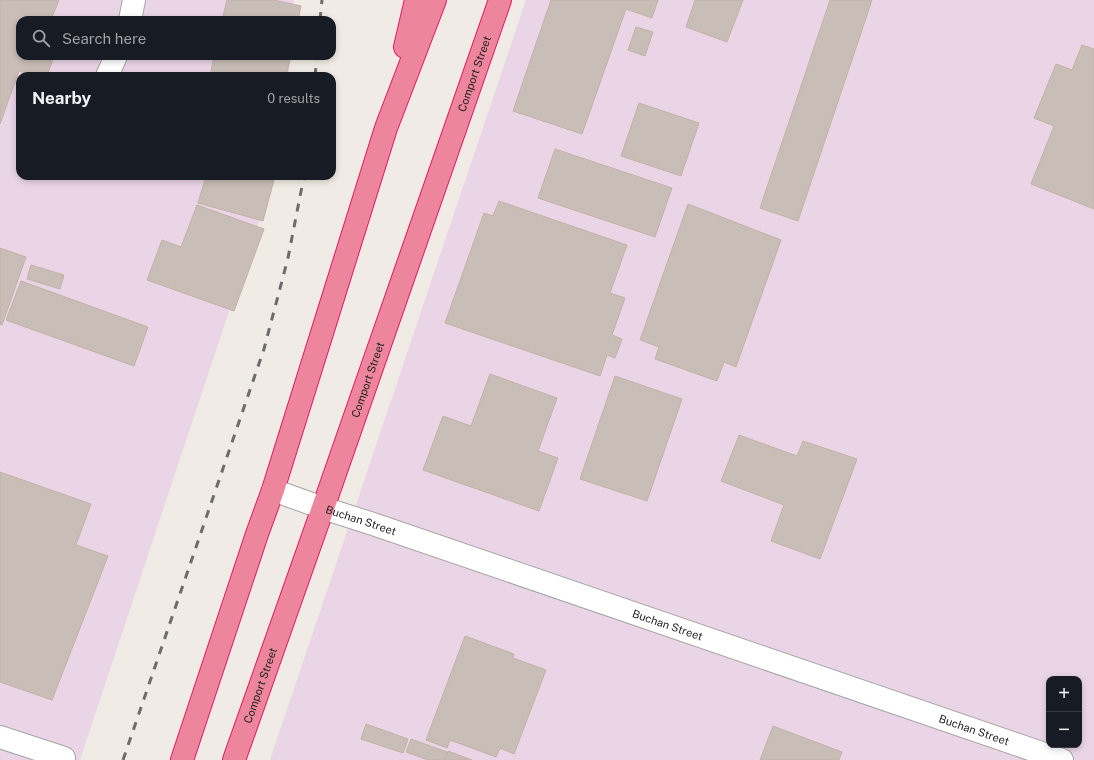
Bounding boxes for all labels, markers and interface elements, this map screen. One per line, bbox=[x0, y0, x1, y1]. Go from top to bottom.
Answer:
search box bbox=[16, 16, 336, 60]
icon: search bbox=[30, 27, 52, 49]
text: Search here bbox=[62, 30, 146, 47]
street label: Comport Street bbox=[456, 34, 493, 113]
text: Nearby bbox=[32, 88, 91, 108]
text: 0 results bbox=[267, 91, 320, 106]
street label: Comport Street bbox=[349, 340, 386, 419]
street label: Buchan Street bbox=[324, 503, 398, 537]
street label: Buchan Street bbox=[631, 607, 704, 642]
street label: Comport Street bbox=[241, 646, 279, 725]
map controls bbox=[1046, 676, 1082, 748]
button: + bbox=[1046, 676, 1082, 712]
street label: Buchan Street bbox=[937, 712, 1011, 747]
button: − bbox=[1046, 712, 1082, 748]

